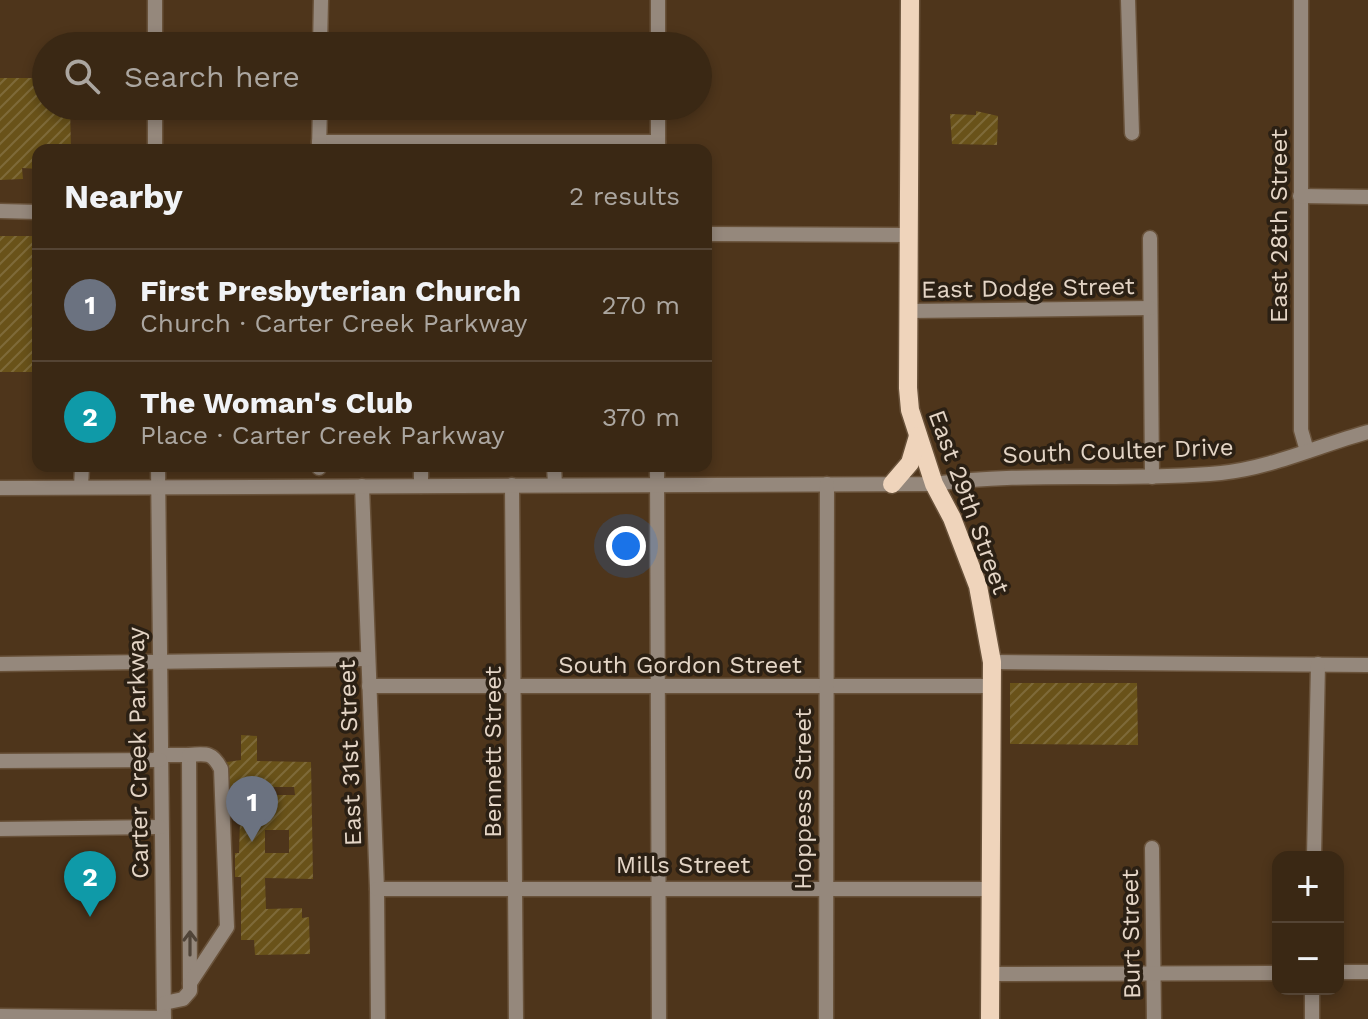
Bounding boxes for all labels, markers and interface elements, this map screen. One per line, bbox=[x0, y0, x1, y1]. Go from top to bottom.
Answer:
search box bbox=[32, 32, 712, 120]
icon: search bbox=[60, 54, 104, 98]
text: Search here bbox=[124, 59, 300, 94]
street label: East 28th Street bbox=[1265, 129, 1293, 323]
text: Nearby bbox=[64, 176, 183, 216]
text: 2 results bbox=[569, 181, 680, 211]
street label: East Dodge Street bbox=[921, 272, 1135, 304]
text: First Presbyterian Church bbox=[140, 273, 521, 308]
text: 1 bbox=[84, 290, 96, 320]
text: 270 m bbox=[601, 290, 680, 320]
text: Church · Carter Creek Parkway bbox=[140, 308, 527, 338]
text: The Woman's Club bbox=[140, 385, 413, 420]
text: 2 bbox=[82, 402, 98, 432]
text: 370 m bbox=[602, 402, 680, 432]
street label: East 29th Street bbox=[923, 406, 1015, 598]
text: Place · Carter Creek Parkway bbox=[140, 420, 505, 450]
street label: South Coulter Drive bbox=[1002, 433, 1234, 469]
your location bbox=[606, 526, 646, 566]
street label: Carter Creek Parkway bbox=[122, 626, 154, 879]
street label: South Gordon Street bbox=[558, 651, 802, 679]
street label: East 31st Street bbox=[333, 659, 367, 847]
street label: Bennett Street bbox=[479, 666, 507, 838]
street label: Hoppess Street bbox=[789, 708, 817, 890]
pin: 1 bbox=[226, 776, 278, 842]
pin: 2 bbox=[64, 851, 116, 917]
street label: Mills Street bbox=[616, 851, 750, 879]
map controls bbox=[1272, 851, 1344, 995]
button: + bbox=[1272, 851, 1344, 923]
street label: Burt Street bbox=[1116, 869, 1146, 999]
button: − bbox=[1272, 923, 1344, 995]
one-way arrow bbox=[182, 930, 198, 957]

